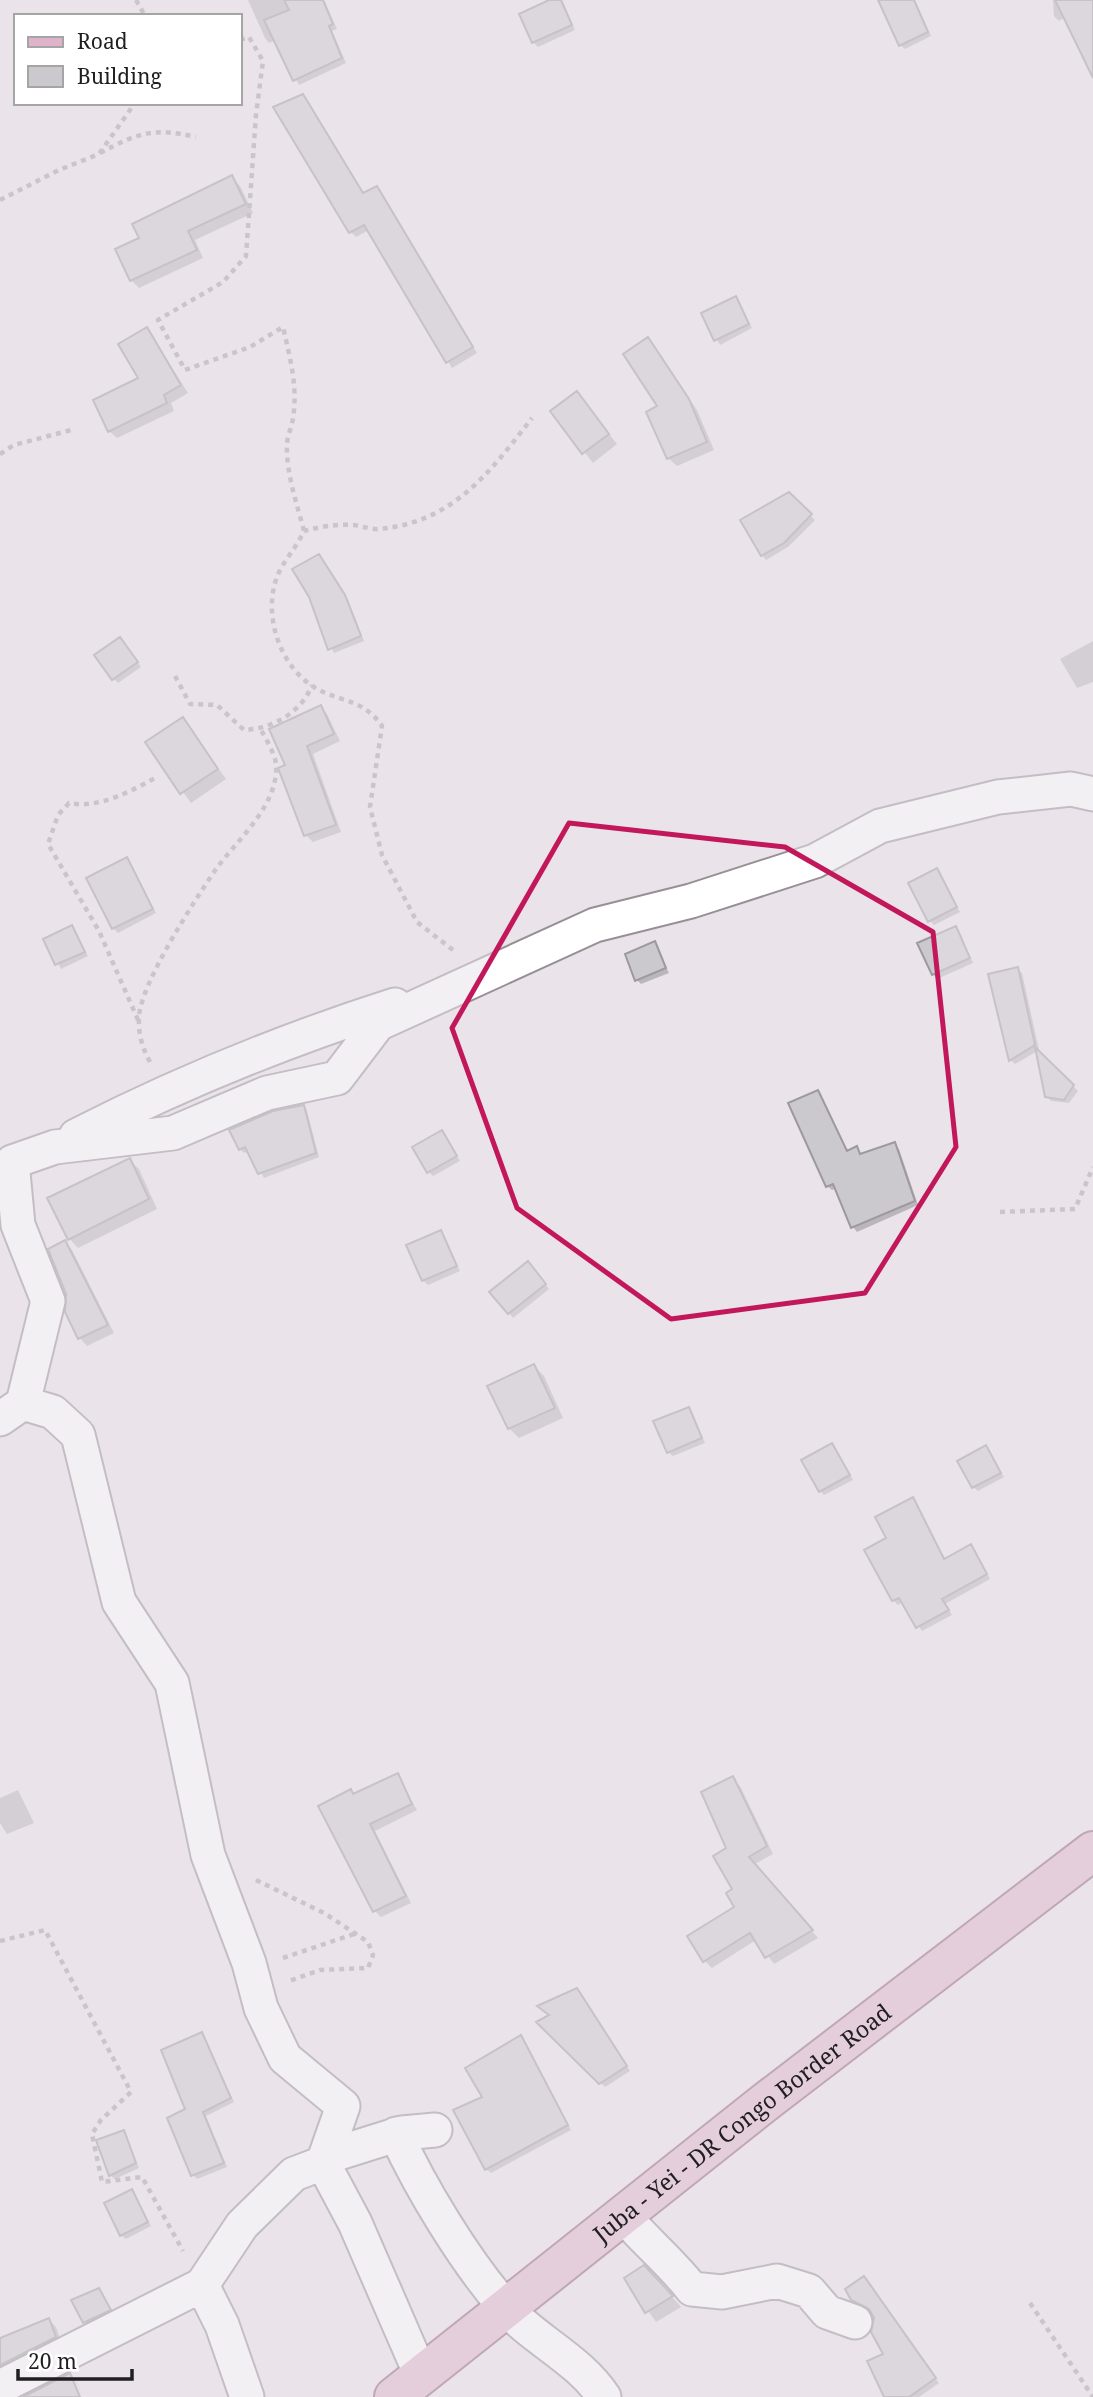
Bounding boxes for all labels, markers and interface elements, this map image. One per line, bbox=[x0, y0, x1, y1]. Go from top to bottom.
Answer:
legend bbox=[14, 14, 242, 105]
text: Road bbox=[77, 27, 128, 55]
text: Building bbox=[77, 62, 162, 90]
street label: Juba - Yei - DR Congo Border Road bbox=[585, 1996, 897, 2250]
scale bar bbox=[18, 2338, 131, 2382]
text: 20 m bbox=[28, 2347, 77, 2375]

